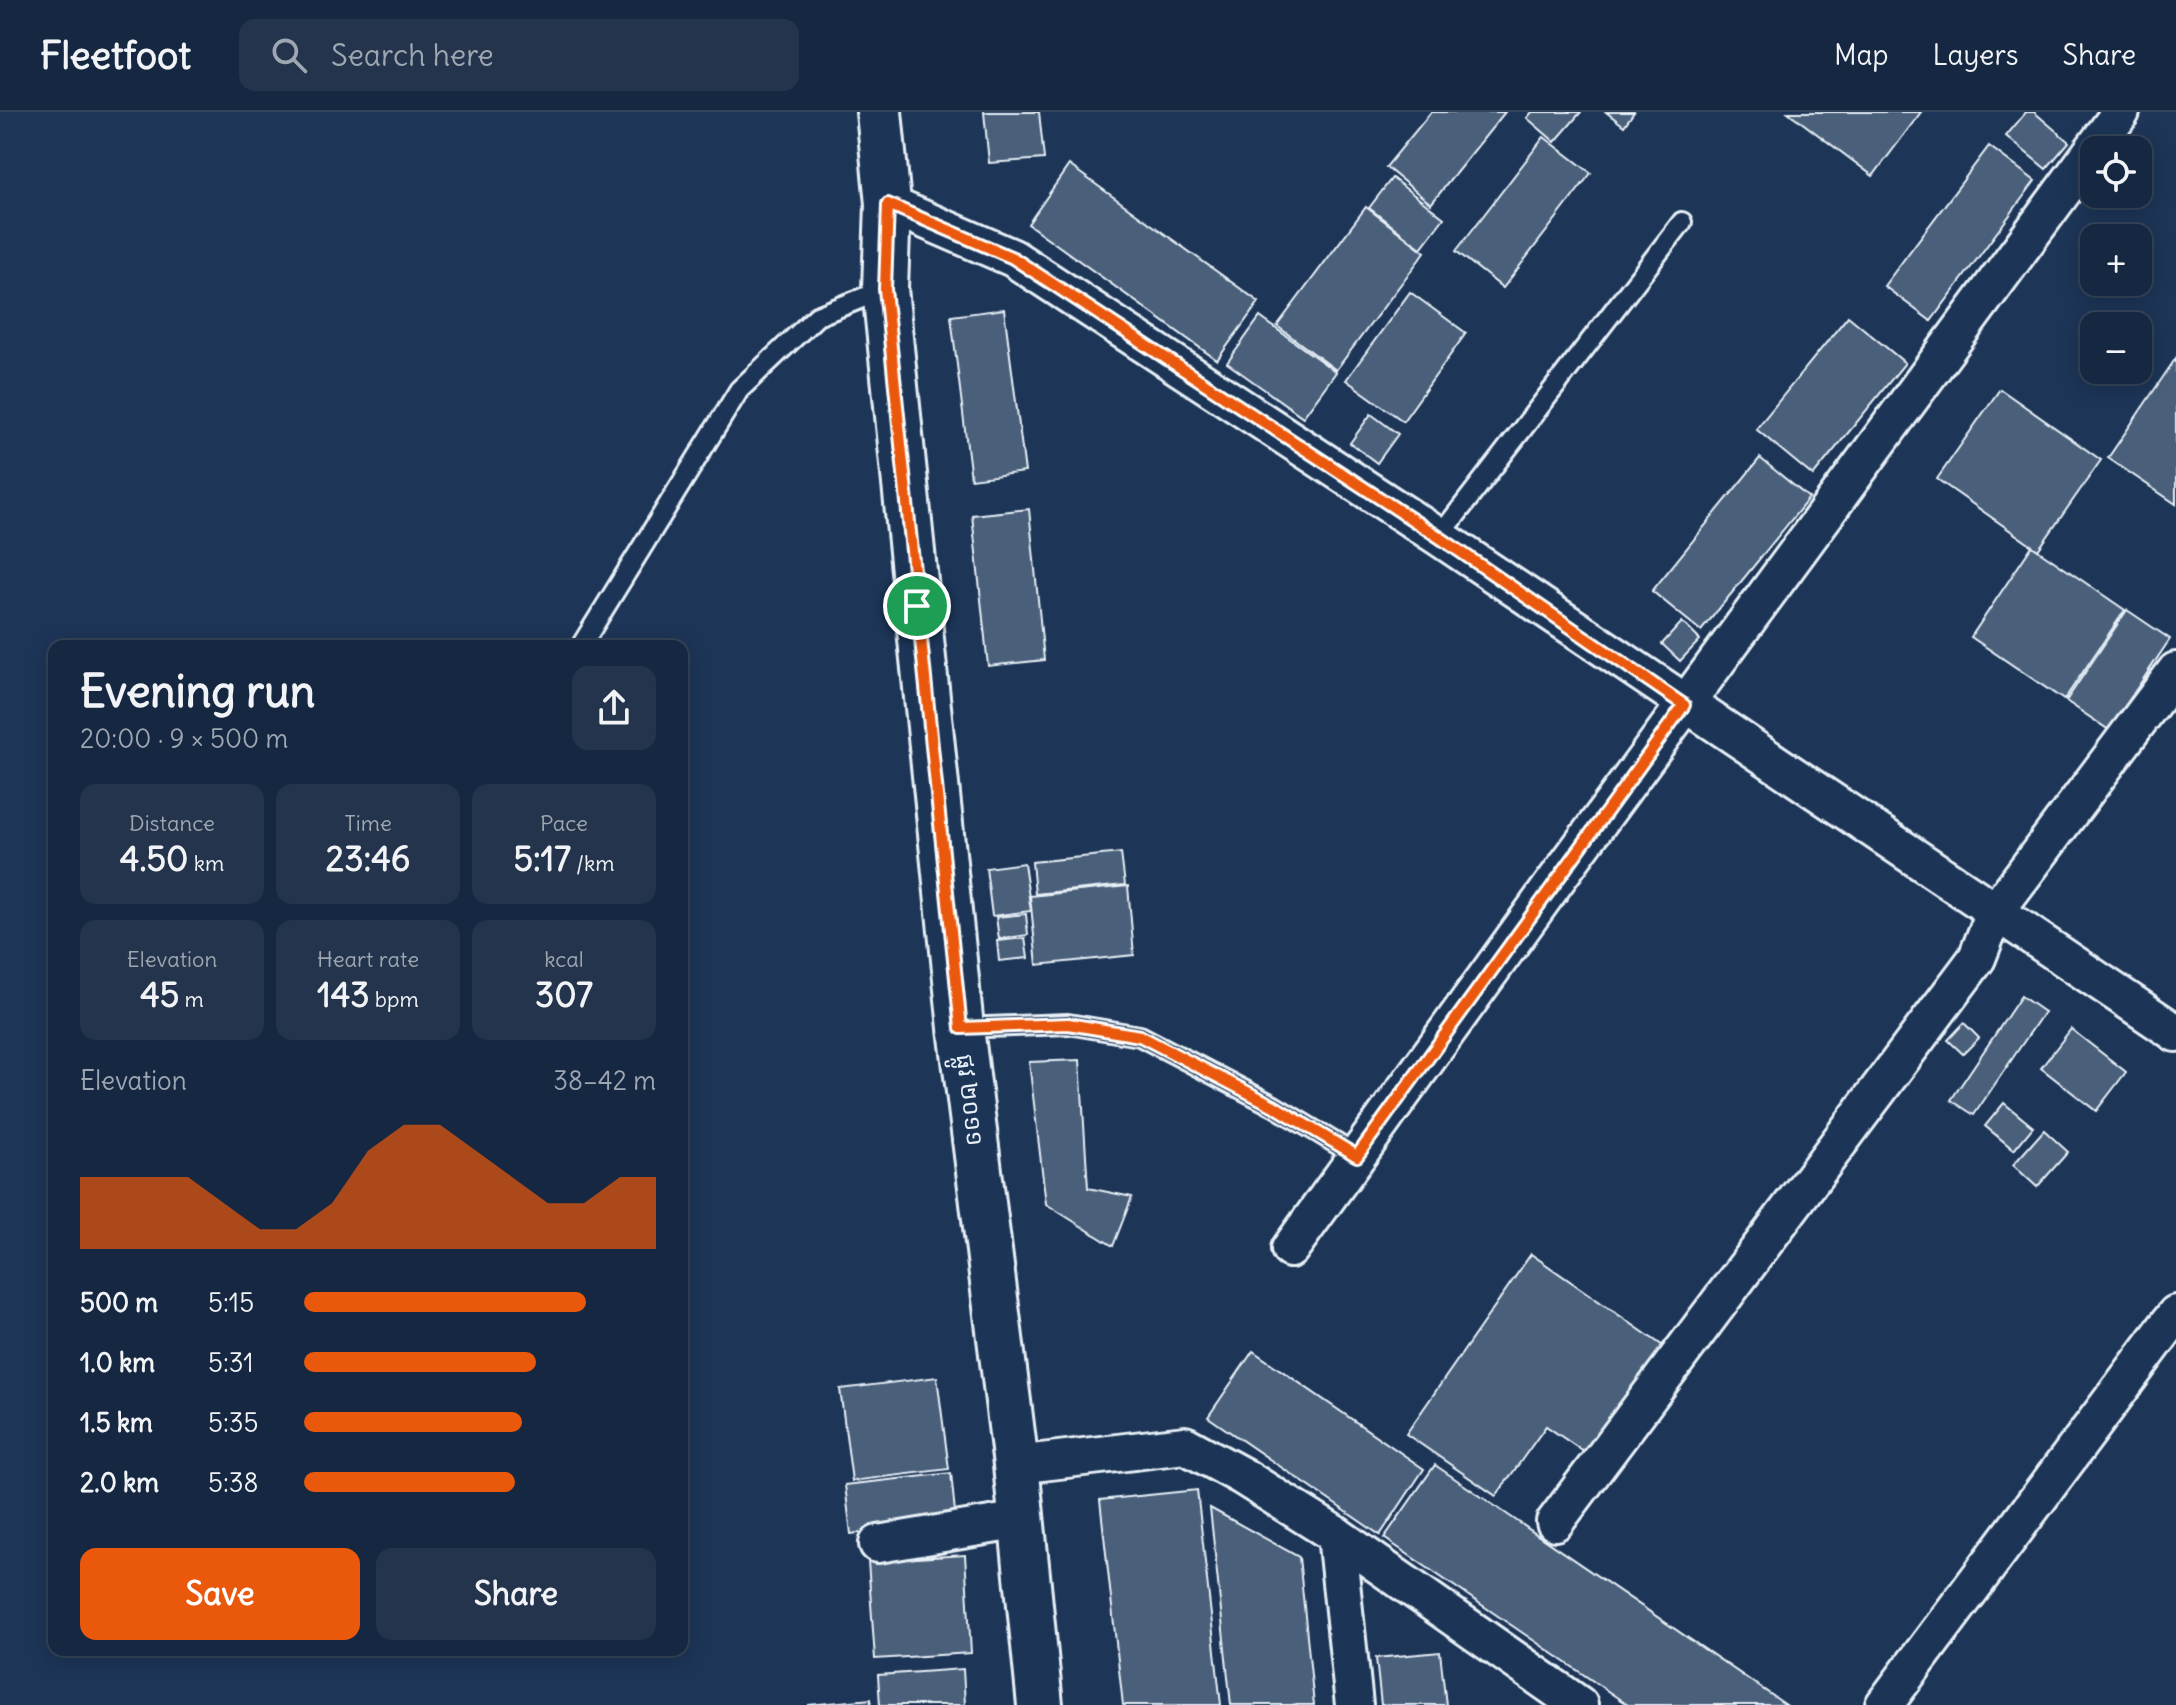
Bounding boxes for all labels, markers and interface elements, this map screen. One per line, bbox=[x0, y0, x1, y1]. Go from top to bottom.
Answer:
search box bbox=[239, 19, 799, 91]
text: Fleetfoot bbox=[40, 32, 191, 79]
icon: search bbox=[267, 33, 311, 77]
text: Search here bbox=[331, 36, 494, 74]
text: Map bbox=[1834, 37, 1889, 73]
text: Layers bbox=[1933, 37, 2019, 73]
text: Share bbox=[2063, 37, 2136, 73]
map controls bbox=[2080, 136, 2152, 384]
button: locate bbox=[2080, 136, 2152, 208]
button: + bbox=[2080, 224, 2152, 296]
button: − bbox=[2080, 312, 2152, 384]
pin bbox=[883, 572, 951, 640]
icon: arrive bbox=[895, 584, 939, 628]
text: Evening run bbox=[80, 664, 315, 719]
button: share bbox=[572, 666, 656, 750]
text: 20:00 · 9 × 500 m bbox=[80, 722, 288, 755]
text: Distance bbox=[129, 809, 215, 837]
text: Time bbox=[344, 809, 392, 837]
text: Pace bbox=[540, 809, 588, 837]
text: 4.50 bbox=[120, 837, 188, 880]
text: 23:46 bbox=[326, 837, 410, 880]
text: 5:17 bbox=[513, 837, 571, 880]
text: km bbox=[188, 849, 224, 877]
text: /km bbox=[571, 849, 615, 877]
text: Elevation bbox=[127, 945, 217, 973]
text: Heart rate bbox=[317, 945, 419, 973]
text: kcal bbox=[544, 945, 584, 973]
text: 45 bbox=[140, 973, 179, 1016]
text: 143 bbox=[317, 973, 370, 1016]
text: 307 bbox=[535, 973, 593, 1016]
text: m bbox=[179, 985, 204, 1013]
text: bpm bbox=[370, 985, 419, 1013]
street label: ផ្លូវ ២០១១ bbox=[942, 1052, 992, 1149]
text: Elevation bbox=[80, 1064, 187, 1097]
text: 38–42 m bbox=[553, 1064, 656, 1097]
text: 500 m bbox=[80, 1286, 158, 1319]
text: 5:15 bbox=[208, 1286, 254, 1319]
text: 1.0 km bbox=[80, 1346, 155, 1379]
text: 5:31 bbox=[208, 1346, 254, 1379]
text: 1.5 km bbox=[80, 1406, 153, 1439]
text: 5:35 bbox=[208, 1406, 259, 1439]
text: 2.0 km bbox=[80, 1466, 159, 1499]
text: 5:38 bbox=[208, 1466, 259, 1499]
button: Save bbox=[80, 1548, 360, 1640]
button: Share bbox=[376, 1548, 656, 1640]

